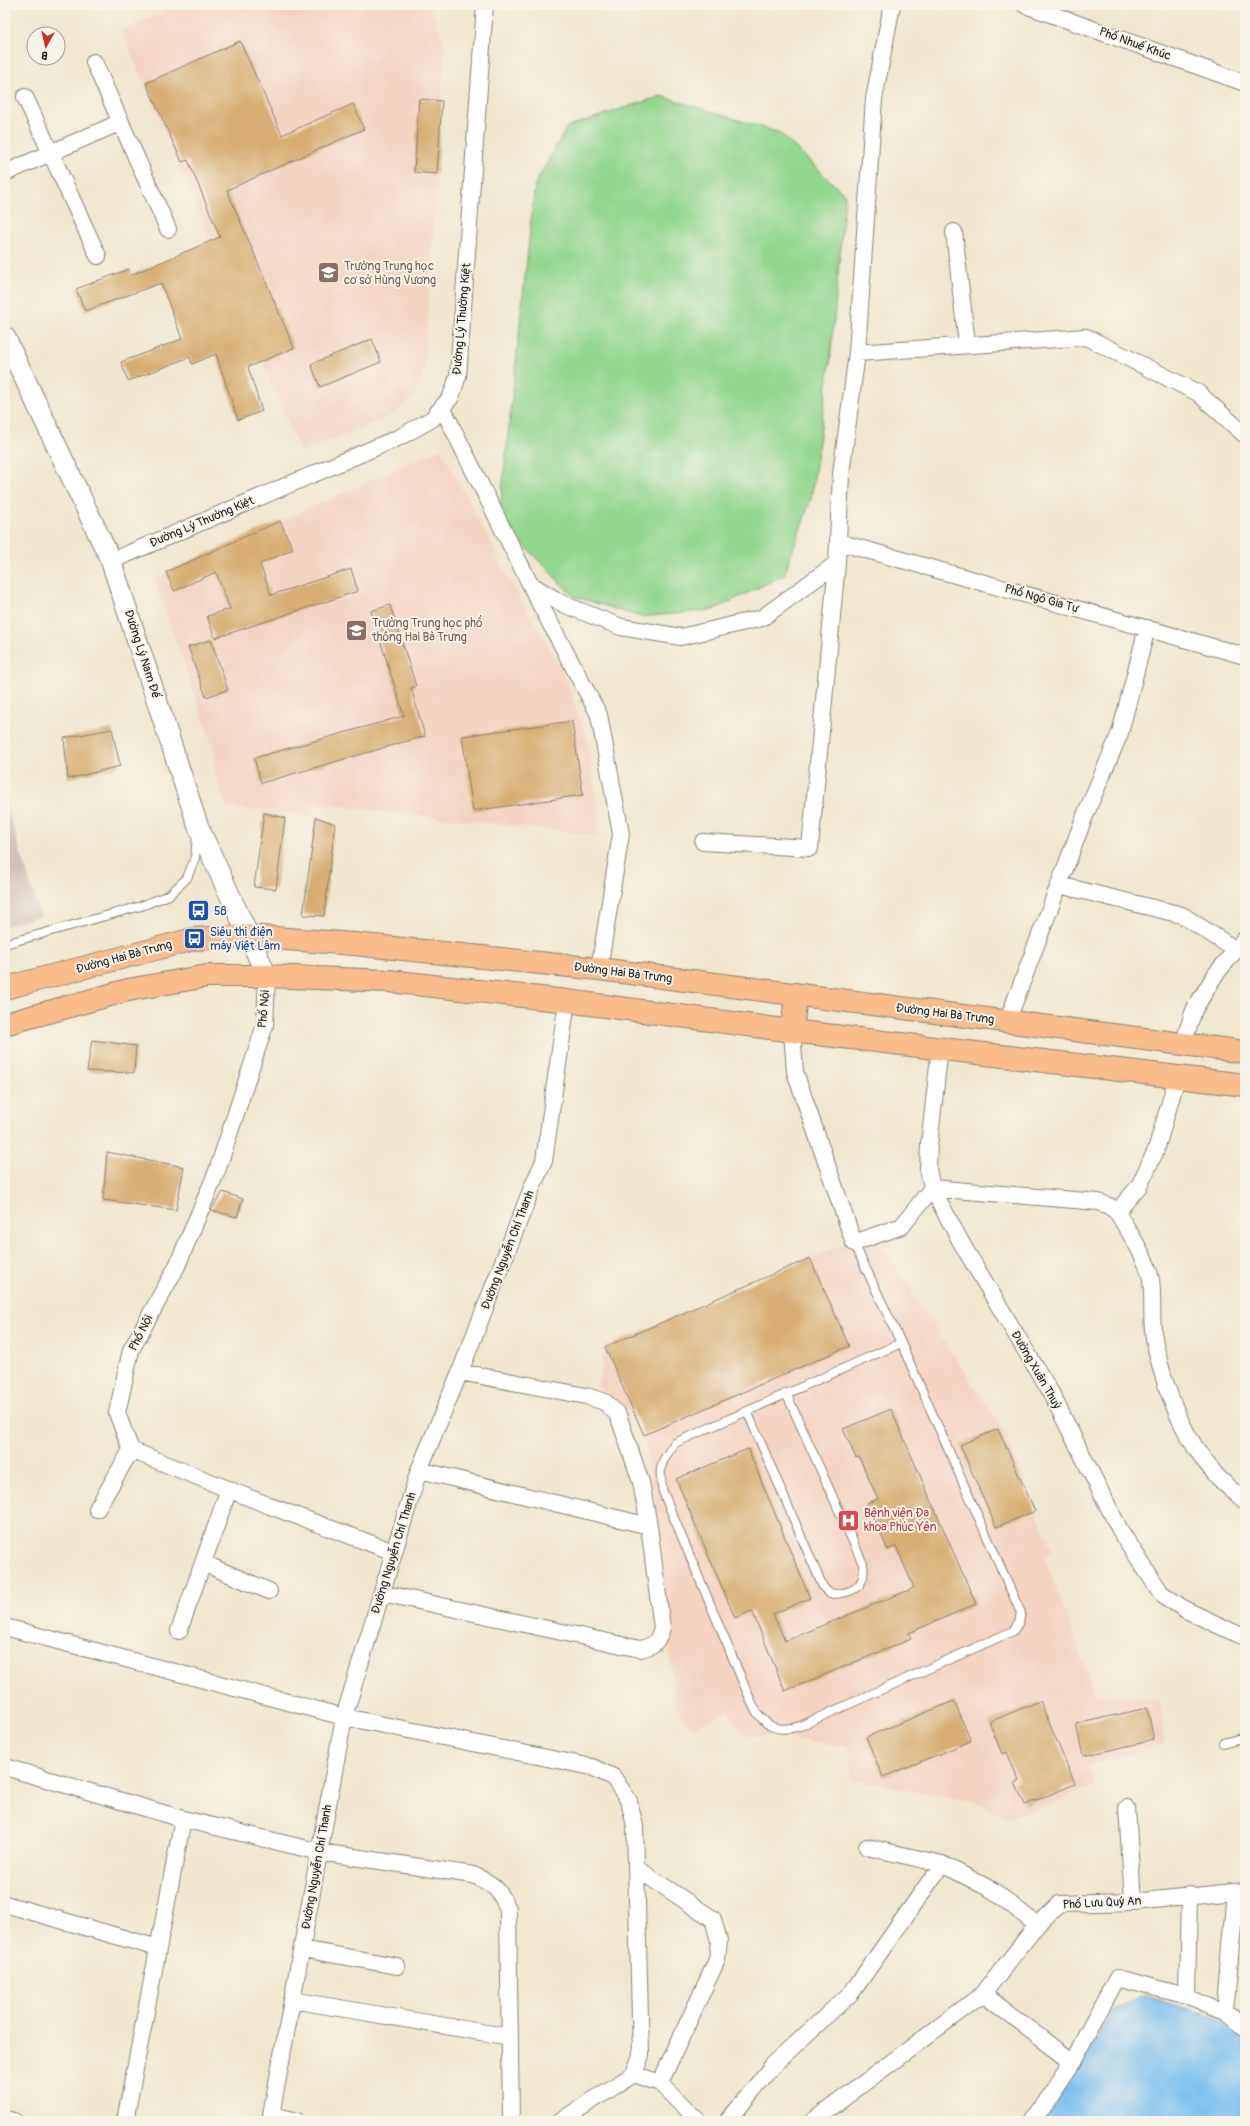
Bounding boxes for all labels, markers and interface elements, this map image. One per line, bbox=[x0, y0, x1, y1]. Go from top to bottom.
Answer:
street label: Phố Nhuế Khúc bbox=[1097, 23, 1173, 64]
north arrow bbox=[26, 26, 66, 66]
text: B bbox=[41, 49, 49, 62]
place label: Trường Trung học cơ sở Hùng Vương bbox=[344, 259, 436, 288]
school or university icon: Trường Trung học cơ sở Hùng Vương bbox=[315, 260, 341, 286]
street label: Đường Lý Thường Kiệt bbox=[450, 262, 474, 376]
street label: Đường Lý Thường Kiệt bbox=[147, 493, 257, 551]
street label: Phố Ngô Gia Tự bbox=[1003, 580, 1081, 617]
street label: Đường Lý Nam Đế bbox=[121, 607, 165, 701]
place label: Trường Trung học phổ thông Hai Bà Trưng bbox=[371, 615, 483, 645]
school or university icon: Trường Trung học phổ thông Hai Bà Trưng bbox=[343, 617, 369, 643]
bus stop icon: 58 bbox=[186, 898, 212, 924]
place label: 58 bbox=[214, 904, 227, 919]
place label: Siêu thị điện máy Việt Lâm bbox=[210, 925, 280, 954]
bus stop icon: Siêu thị điện máy Việt Lâm bbox=[181, 926, 207, 952]
street label: Đường Hai Bà Trưng bbox=[74, 937, 174, 977]
street label: Đường Hai Bà Trưng bbox=[573, 960, 673, 986]
street label: Phố Nội bbox=[254, 989, 273, 1029]
street label: Đường Hai Bà Trưng bbox=[895, 1001, 995, 1027]
street label: Đường Nguyễn Chí Thanh bbox=[477, 1188, 538, 1312]
street label: Phố Nội bbox=[125, 1312, 156, 1353]
street label: Đường Xuân Thuỷ bbox=[1008, 1328, 1064, 1412]
street label: Đường Nguyễn Chí Thanh bbox=[367, 1490, 420, 1616]
place label: Bệnh viện Đa khoa Phúc Yên bbox=[864, 1506, 937, 1535]
hospital icon: Bệnh viện Đa khoa Phúc Yên bbox=[836, 1507, 862, 1533]
street label: Đường Nguyễn Chí Thanh bbox=[298, 1803, 335, 1931]
street label: Phố Lưu Quý An bbox=[1062, 1892, 1142, 1913]

